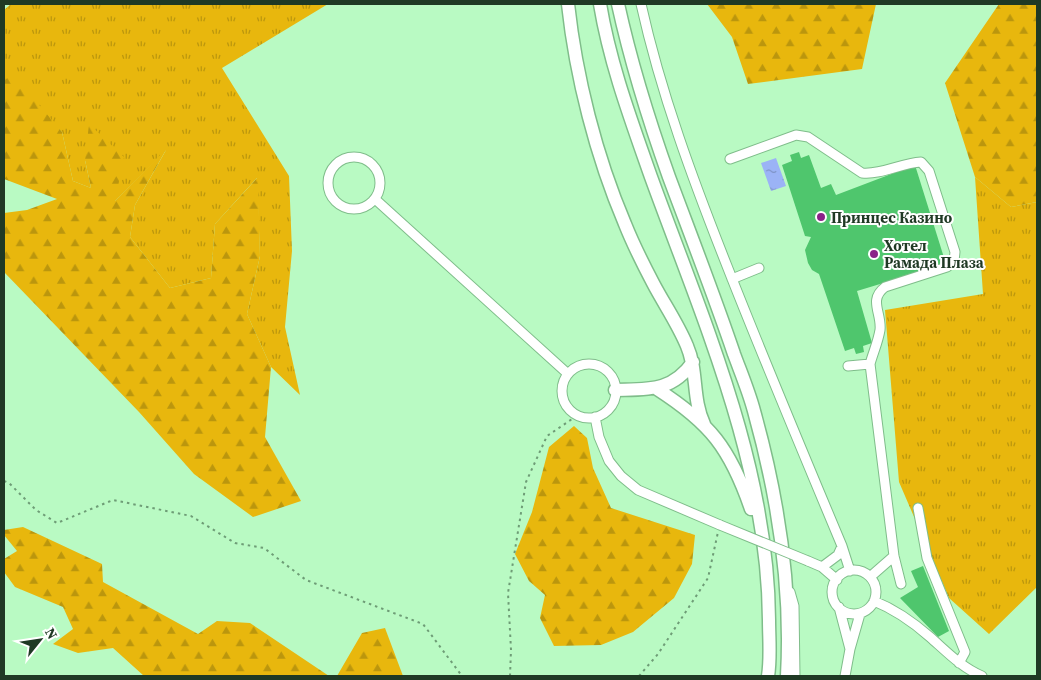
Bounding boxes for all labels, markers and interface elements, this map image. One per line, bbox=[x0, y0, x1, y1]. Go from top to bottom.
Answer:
place label: Принцес Казино bbox=[831, 207, 953, 228]
marker: Принцес Казино bbox=[815, 211, 827, 223]
place label: Хотел Рамада Плаза bbox=[884, 235, 985, 273]
marker: Хотел Рамада Плаза bbox=[868, 248, 880, 260]
north arrow bbox=[15, 615, 65, 665]
text: N bbox=[40, 624, 62, 643]

